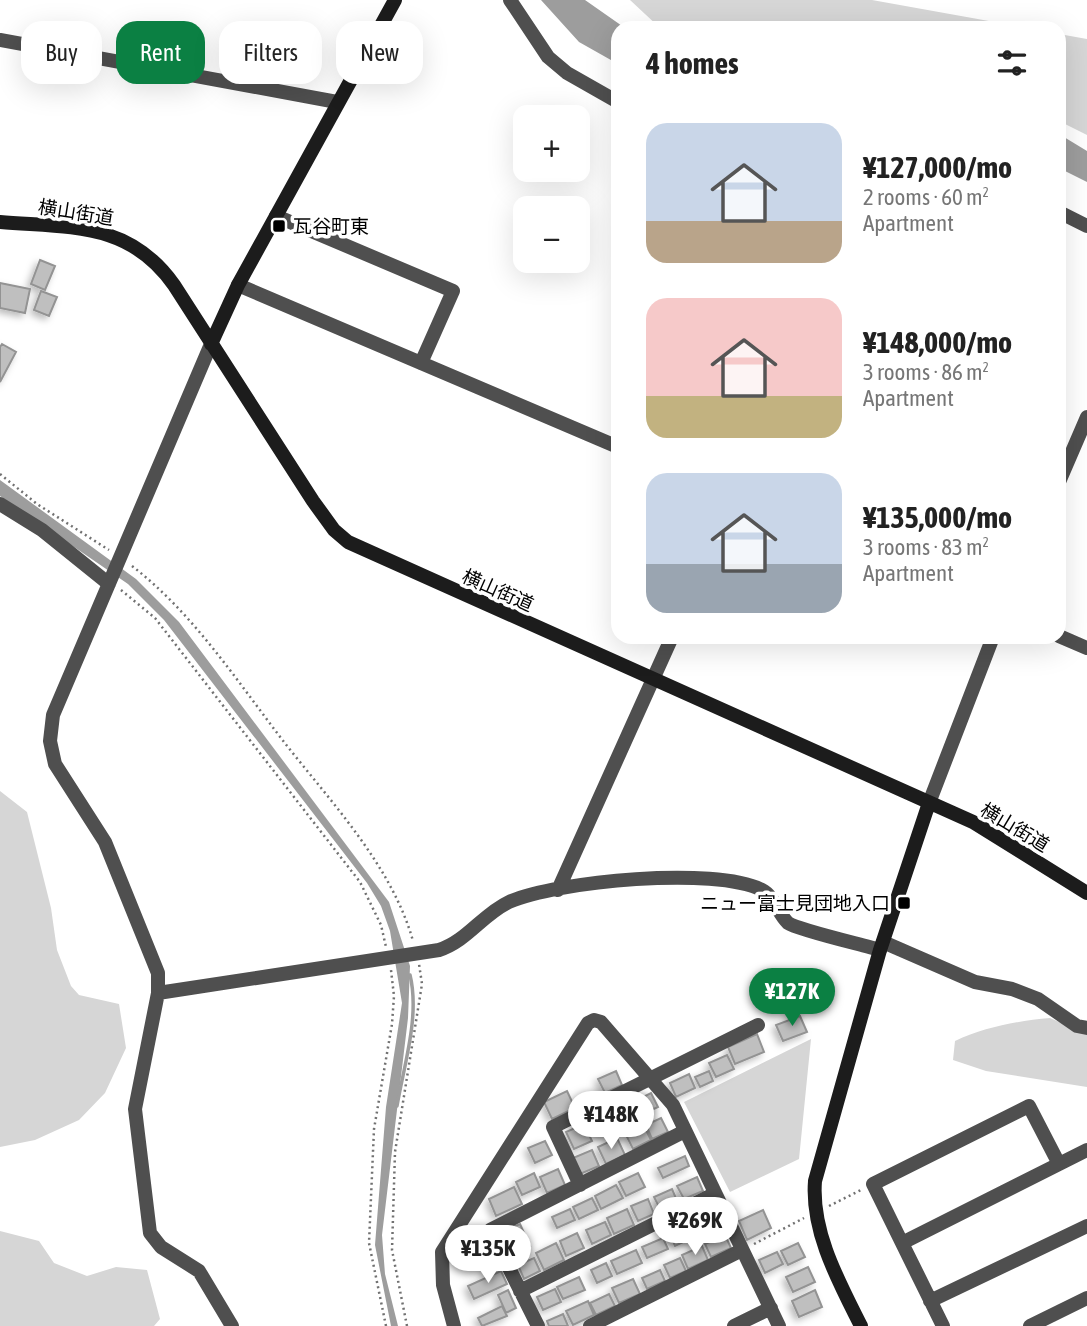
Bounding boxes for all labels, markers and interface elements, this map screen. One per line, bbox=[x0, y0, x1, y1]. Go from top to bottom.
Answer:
chip: Buy bbox=[21, 21, 102, 84]
chip: Rent bbox=[116, 21, 205, 84]
chip: Filters bbox=[219, 21, 322, 84]
chip: New bbox=[336, 21, 423, 84]
icon: filters bbox=[993, 44, 1031, 82]
text: 4 homes bbox=[646, 46, 739, 80]
map controls bbox=[513, 105, 590, 273]
button: + bbox=[513, 105, 590, 182]
text: ¥127,000/mo bbox=[863, 150, 1012, 184]
icon: home bbox=[702, 151, 786, 235]
text: 2 rooms · 60 m² bbox=[863, 184, 989, 210]
street label: 横山街道 bbox=[37, 195, 115, 229]
button: − bbox=[513, 196, 590, 273]
text: Apartment bbox=[863, 210, 954, 236]
place label: 瓦谷町東 bbox=[293, 215, 369, 237]
marker: 瓦谷町東 bbox=[271, 218, 287, 234]
text: ¥148,000/mo bbox=[863, 325, 1012, 359]
icon: home bbox=[702, 326, 786, 410]
text: 3 rooms · 86 m² bbox=[863, 359, 989, 385]
text: Apartment bbox=[863, 385, 954, 411]
text: ¥135,000/mo bbox=[863, 500, 1012, 534]
icon: home bbox=[702, 501, 786, 585]
text: 3 rooms · 83 m² bbox=[863, 534, 989, 560]
text: Apartment bbox=[863, 560, 954, 586]
street label: 横山街道 bbox=[459, 564, 537, 616]
street label: 横山街道 bbox=[977, 798, 1053, 856]
place label: ニュー富士見団地入口 bbox=[700, 892, 890, 914]
marker: ニュー富士見団地入口 bbox=[896, 895, 912, 911]
pin: ¥127K bbox=[743, 968, 841, 1028]
text: ¥127K bbox=[765, 978, 819, 1004]
pin: ¥148K bbox=[562, 1092, 660, 1151]
text: ¥148K bbox=[584, 1101, 638, 1127]
pin: ¥269K bbox=[646, 1198, 744, 1257]
text: ¥269K bbox=[668, 1207, 722, 1233]
pin: ¥135K bbox=[439, 1226, 537, 1285]
text: ¥135K bbox=[461, 1235, 515, 1261]

